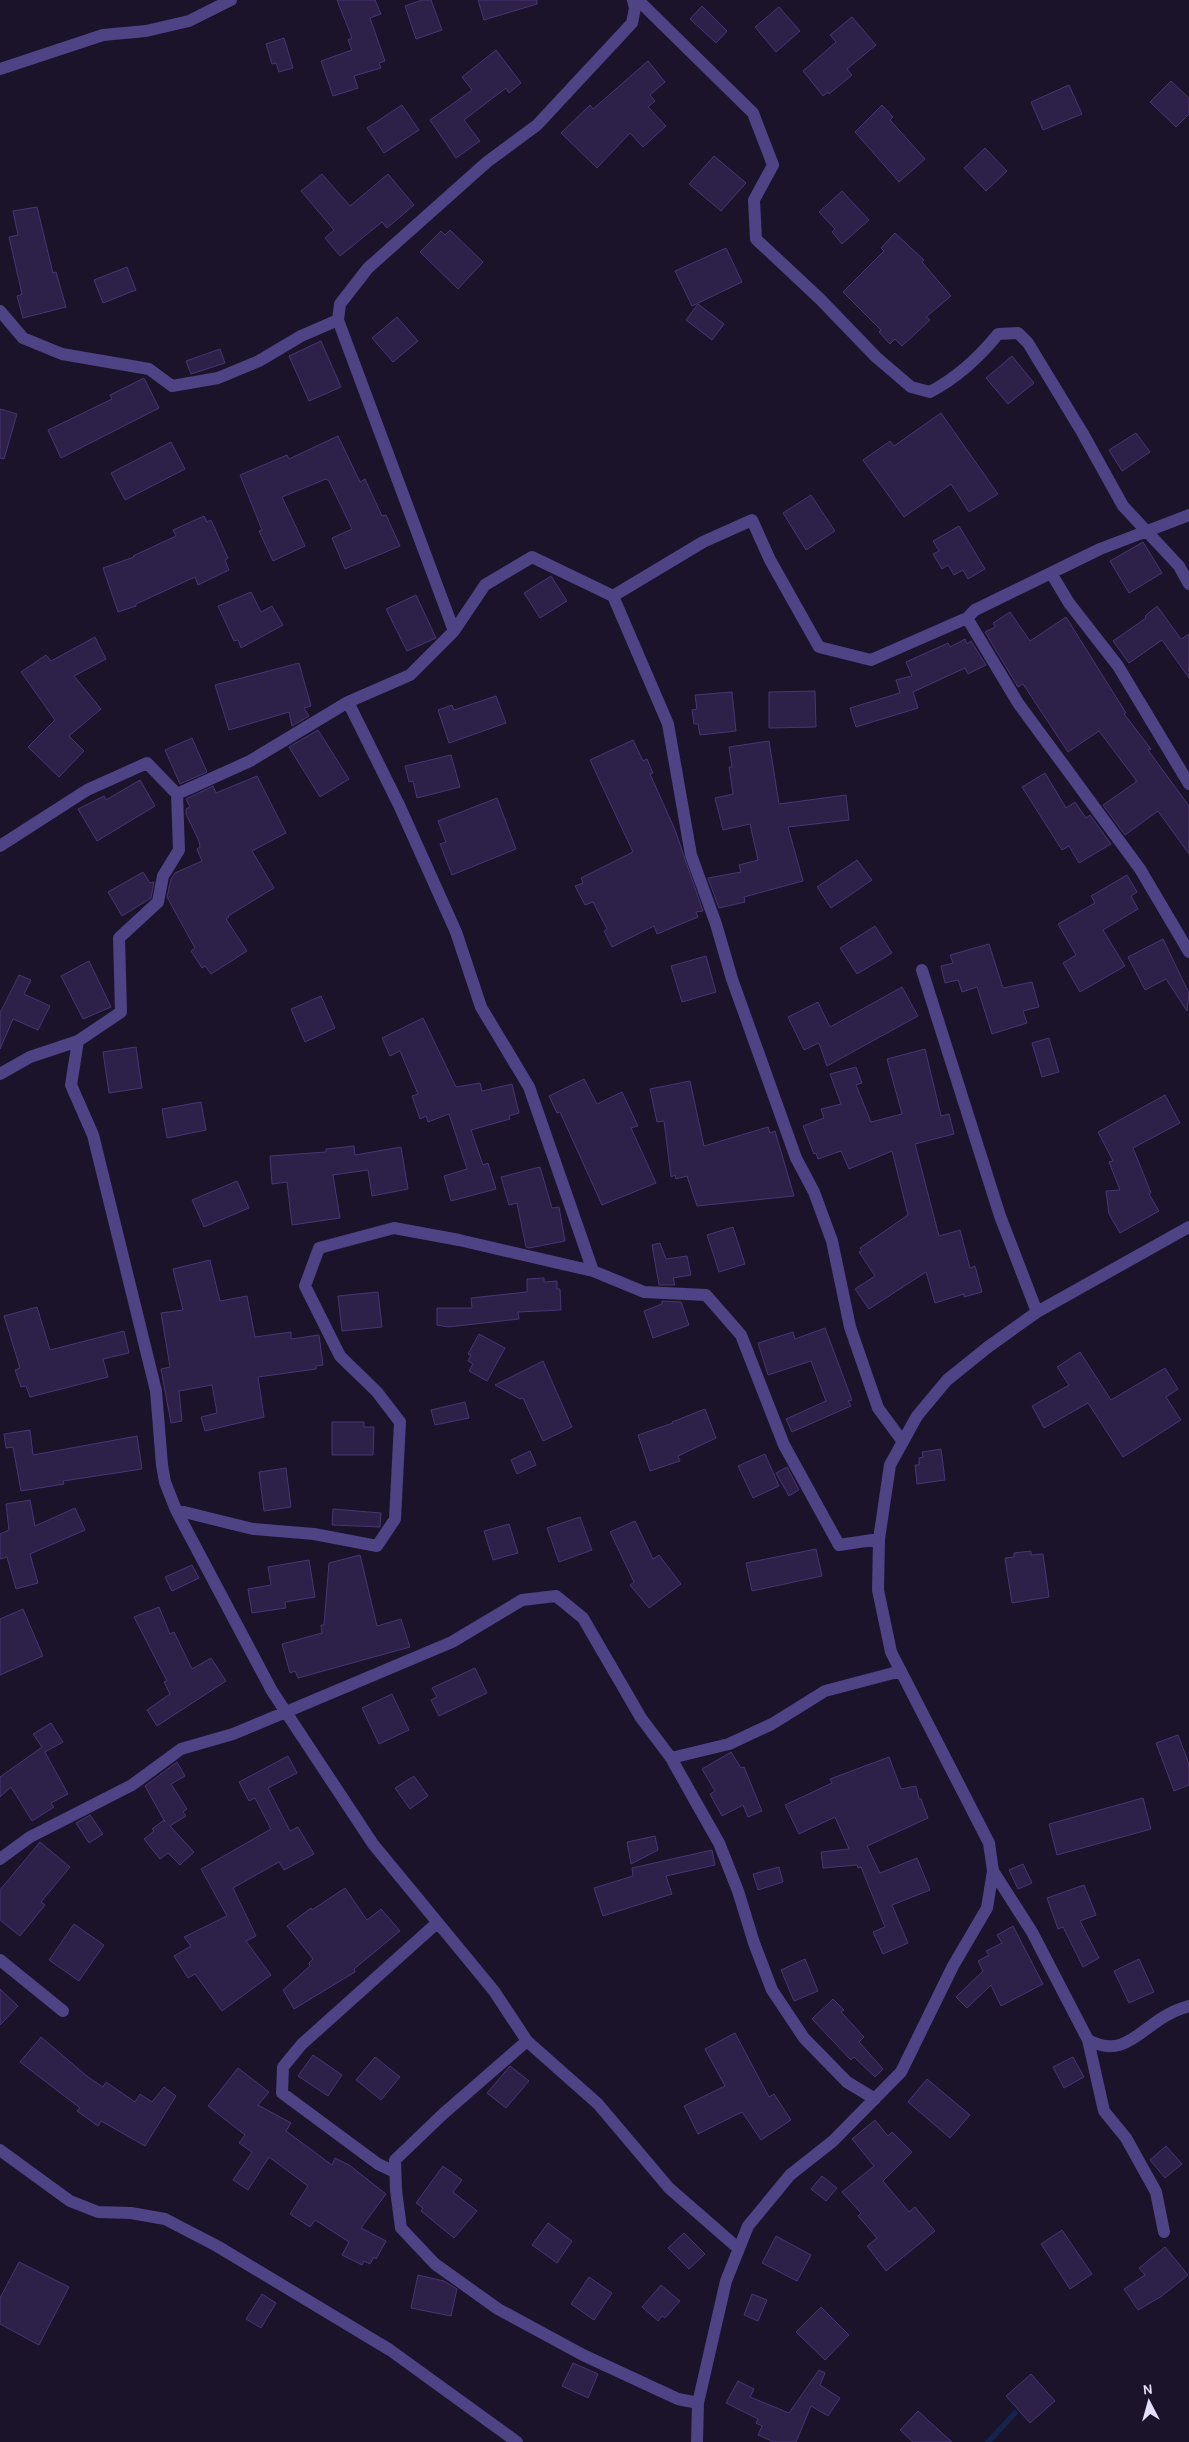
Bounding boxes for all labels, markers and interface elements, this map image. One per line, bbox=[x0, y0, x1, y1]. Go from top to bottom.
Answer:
north arrow bbox=[1124, 2377, 1174, 2427]
text: N bbox=[1142, 2381, 1154, 2399]

